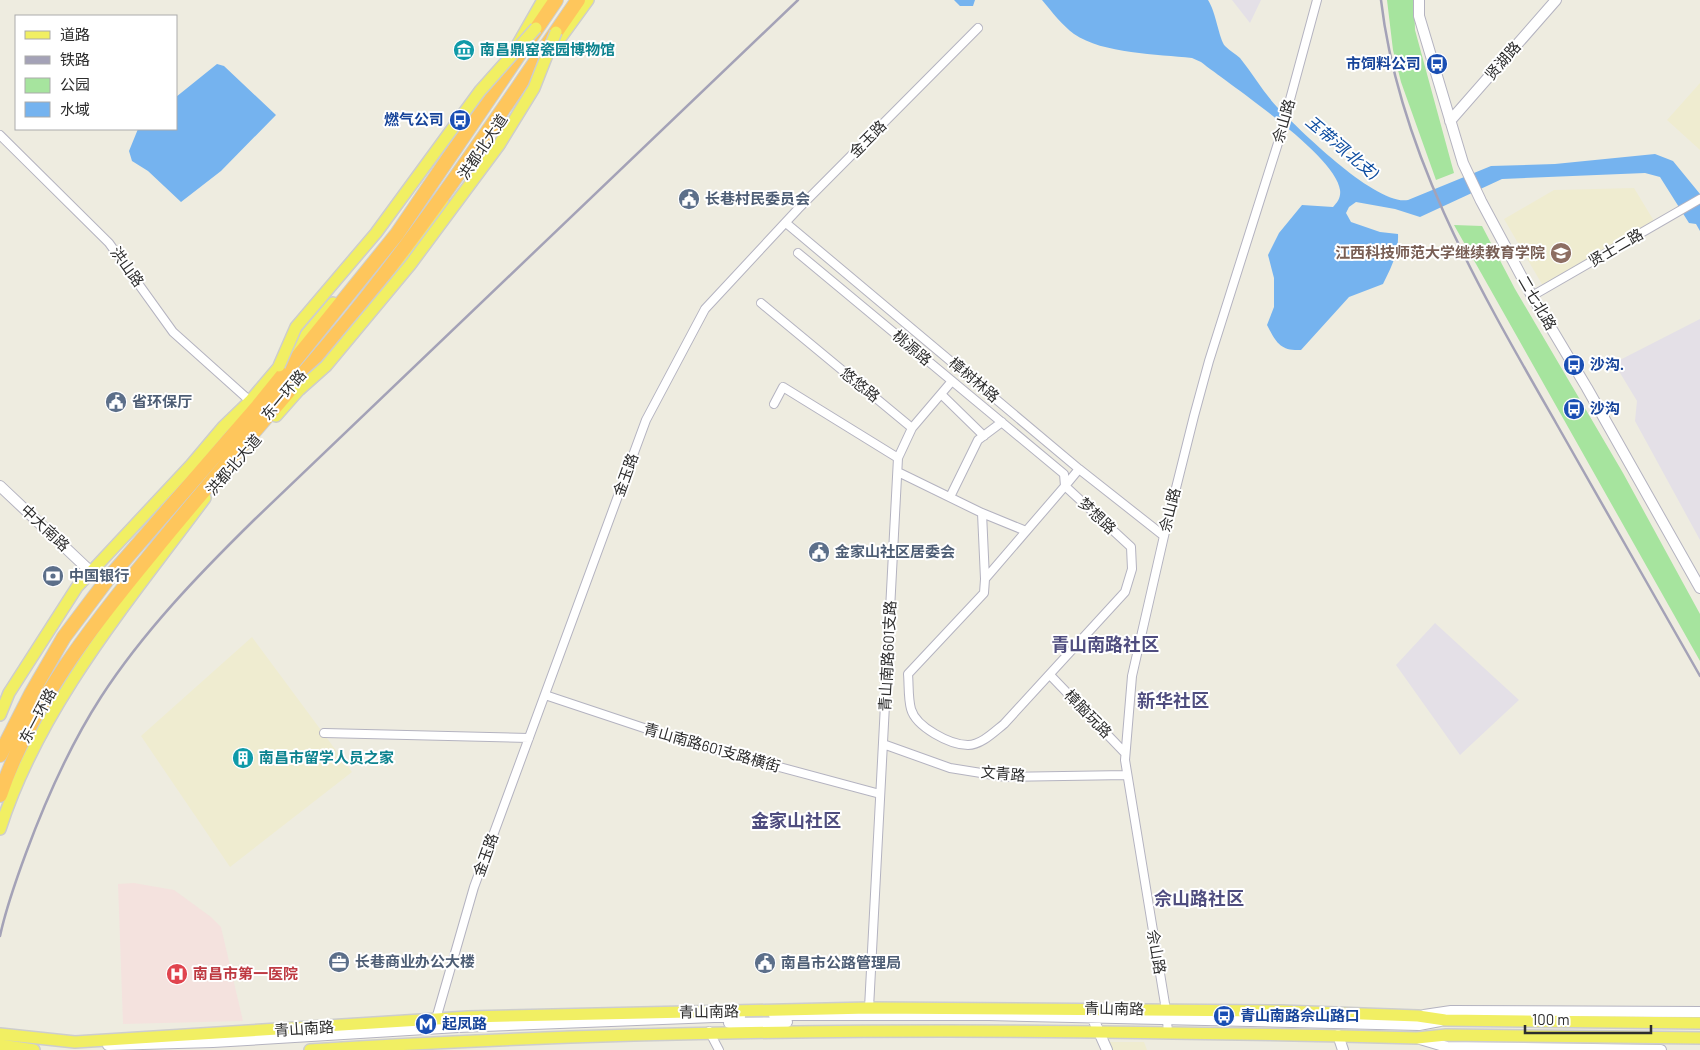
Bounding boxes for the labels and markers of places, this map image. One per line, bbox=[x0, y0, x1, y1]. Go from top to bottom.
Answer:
museum icon: 南昌鼎窑瓷园博物馆 bbox=[452, 38, 476, 62]
place label: 南昌鼎窑瓷园博物馆 bbox=[480, 40, 615, 58]
bus stop icon: 市饲料公司 bbox=[1425, 52, 1449, 76]
place label: 市饲料公司 bbox=[1346, 54, 1421, 72]
bus stop icon: 燃气公司 bbox=[448, 108, 472, 132]
place label: 燃气公司 bbox=[384, 110, 444, 128]
public building icon: 长巷村民委员会 bbox=[677, 187, 701, 211]
place label: 长巷村民委员会 bbox=[705, 189, 810, 207]
school or university icon: 江西科技师范大学继续教育学院 bbox=[1549, 241, 1573, 265]
place label: 江西科技师范大学继续教育学院 bbox=[1335, 243, 1545, 261]
bus stop icon: 沙沟. bbox=[1562, 353, 1586, 377]
place label: 沙沟. bbox=[1590, 355, 1624, 373]
public building icon: 省环保厅 bbox=[104, 390, 128, 414]
place label: 省环保厅 bbox=[132, 392, 192, 410]
bus stop icon: 沙沟 bbox=[1562, 397, 1586, 421]
place label: 沙沟 bbox=[1590, 399, 1620, 417]
public building icon: 金家山社区居委会 bbox=[807, 540, 831, 564]
place label: 金家山社区居委会 bbox=[835, 542, 955, 560]
bank icon: 中国银行 bbox=[41, 564, 65, 588]
place label: 中国银行 bbox=[69, 566, 129, 584]
building icon: 南昌市留学人员之家 bbox=[231, 746, 255, 770]
place label: 南昌市留学人员之家 bbox=[259, 748, 394, 766]
office icon: 长巷商业办公大楼 bbox=[327, 950, 351, 974]
public building icon: 南昌市公路管理局 bbox=[753, 951, 777, 975]
place label: 长巷商业办公大楼 bbox=[355, 952, 475, 970]
place label: 南昌市公路管理局 bbox=[781, 953, 901, 971]
hospital icon: 南昌市第一医院 bbox=[165, 962, 189, 986]
place label: 南昌市第一医院 bbox=[193, 964, 298, 982]
bus stop icon: 青山南路佘山路口 bbox=[1212, 1004, 1236, 1028]
place label: 青山南路佘山路口 bbox=[1240, 1006, 1360, 1024]
metro station icon: 起凤路 bbox=[414, 1012, 438, 1036]
place label: 起凤路 bbox=[442, 1014, 487, 1032]

